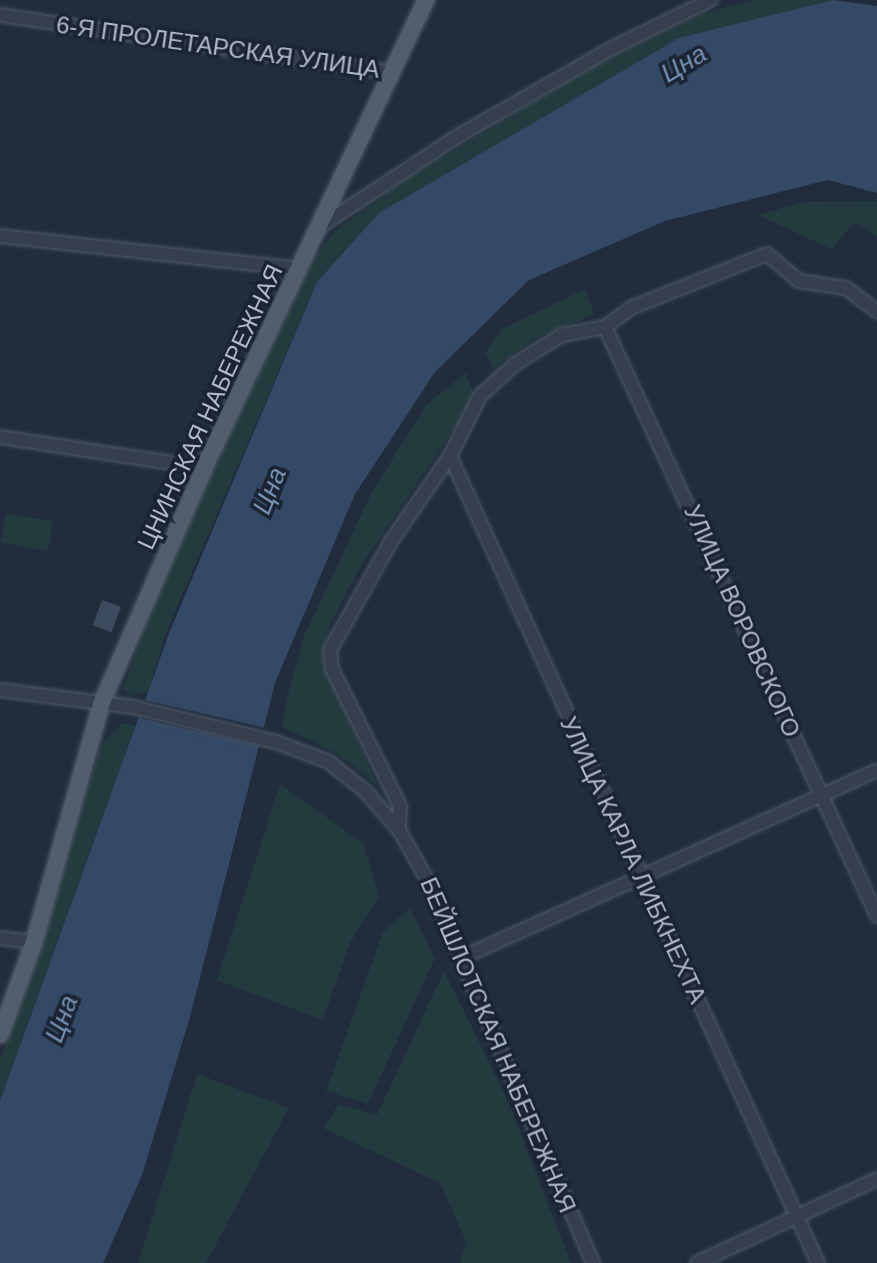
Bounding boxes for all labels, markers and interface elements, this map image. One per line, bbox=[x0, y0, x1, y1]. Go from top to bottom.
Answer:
street label: 6-Я ПРОЛЕТАРСКАЯ УЛИЦА bbox=[54, 10, 382, 84]
water label: Цна bbox=[656, 38, 712, 90]
street label: ЦНИНСКАЯ НАБЕРЕЖНАЯ bbox=[131, 260, 289, 554]
water label: Цна bbox=[247, 463, 293, 519]
street label: УЛИЦА ВОРОВСКОГО bbox=[678, 500, 806, 742]
street label: УЛИЦА КАРЛА ЛИБКНЕХТА bbox=[554, 712, 712, 1008]
street label: БЕЙШЛОТСКАЯ НАБЕРЕЖНАЯ bbox=[414, 873, 582, 1217]
water label: Цна bbox=[39, 991, 85, 1047]

